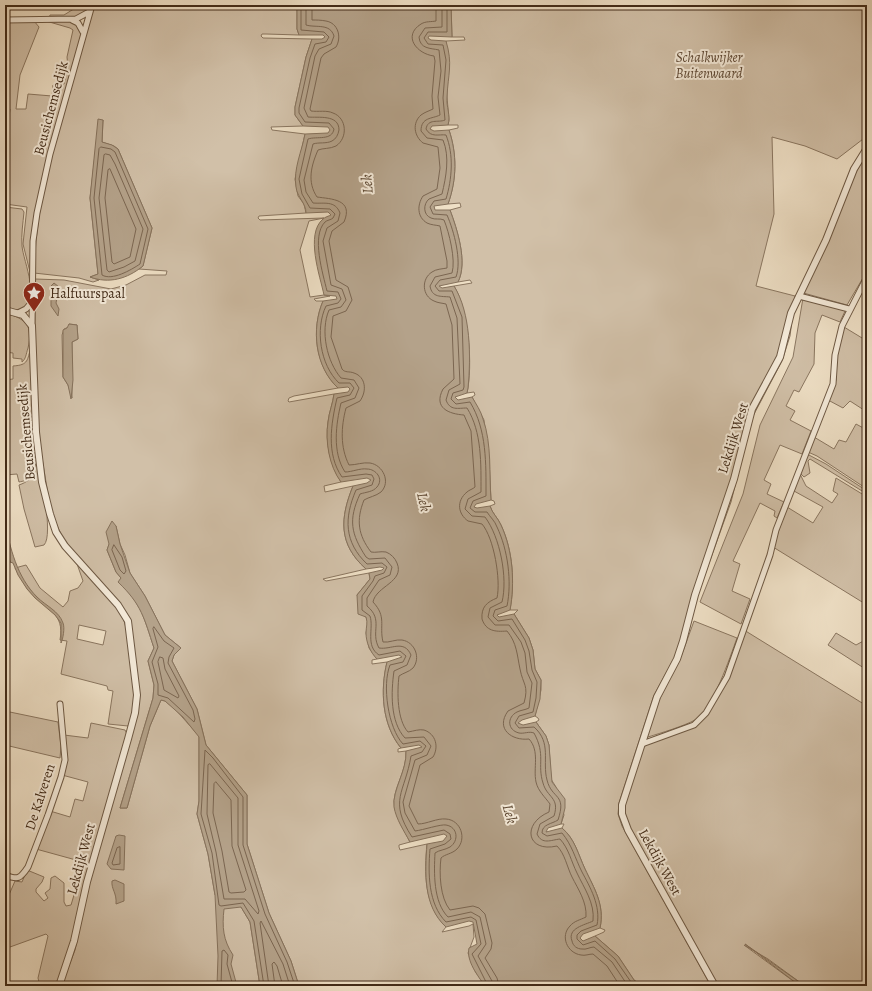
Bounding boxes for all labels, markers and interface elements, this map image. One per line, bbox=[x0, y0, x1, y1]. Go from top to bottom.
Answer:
park label: Schalkwijker Buitenwaard bbox=[676, 48, 743, 83]
street label: Beusichemsedijk bbox=[29, 59, 73, 157]
water label: Lek bbox=[356, 173, 378, 195]
place icon: Halfuurspaal bbox=[21, 280, 47, 313]
place label: Halfuurspaal bbox=[50, 284, 125, 303]
street label: Beusichemsedijk bbox=[12, 383, 40, 481]
street label: Lekdijk West bbox=[713, 400, 753, 476]
water label: Lek bbox=[412, 490, 436, 514]
street label: De Kalveren bbox=[20, 761, 60, 833]
water label: Lek bbox=[498, 802, 522, 826]
street label: Lekdijk West bbox=[62, 821, 100, 897]
street label: Lekdijk West bbox=[634, 825, 686, 899]

